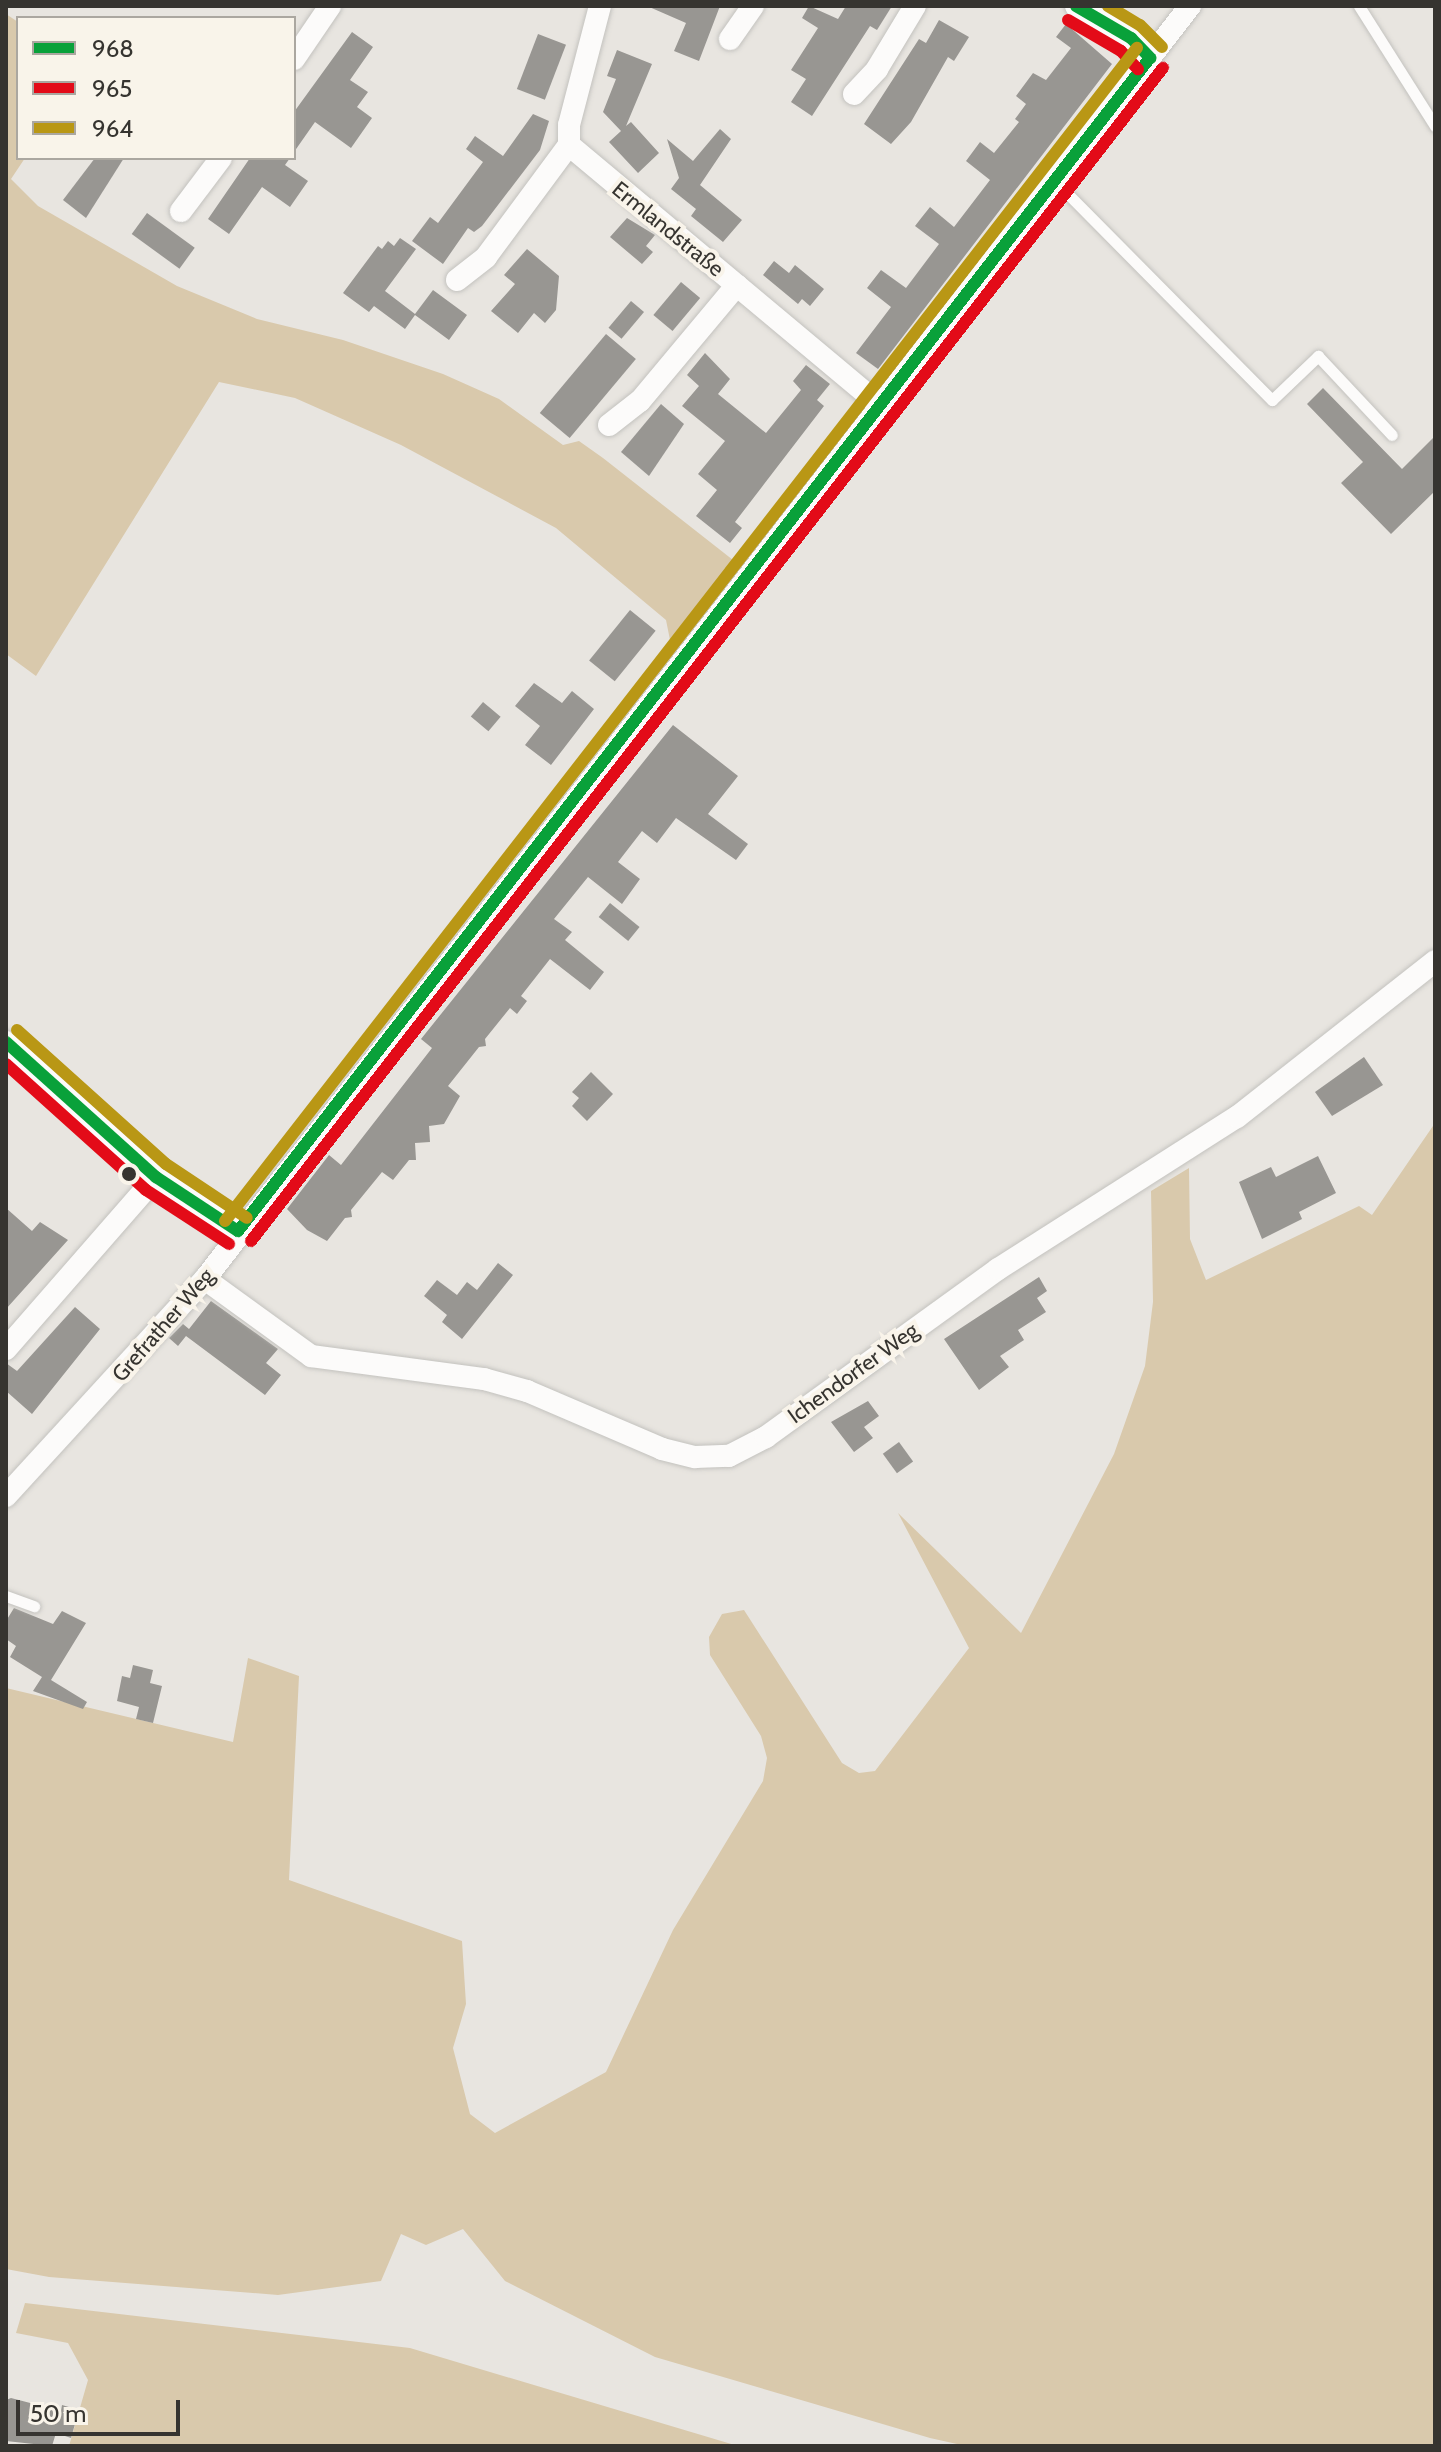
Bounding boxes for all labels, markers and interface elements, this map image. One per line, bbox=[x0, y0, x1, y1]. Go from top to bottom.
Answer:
legend bbox=[16, 16, 296, 160]
text: 968 bbox=[92, 34, 134, 63]
text: 965 bbox=[92, 74, 132, 103]
text: 964 bbox=[92, 114, 133, 143]
street label: Ermlandstraße bbox=[607, 176, 729, 282]
unlabelled marker bbox=[121, 1166, 137, 1182]
street label: Grefrather Weg bbox=[107, 1263, 219, 1387]
street label: Ichendorfer Weg bbox=[783, 1317, 923, 1429]
scale bar bbox=[20, 2384, 184, 2434]
text: 50 m bbox=[30, 2399, 86, 2428]

